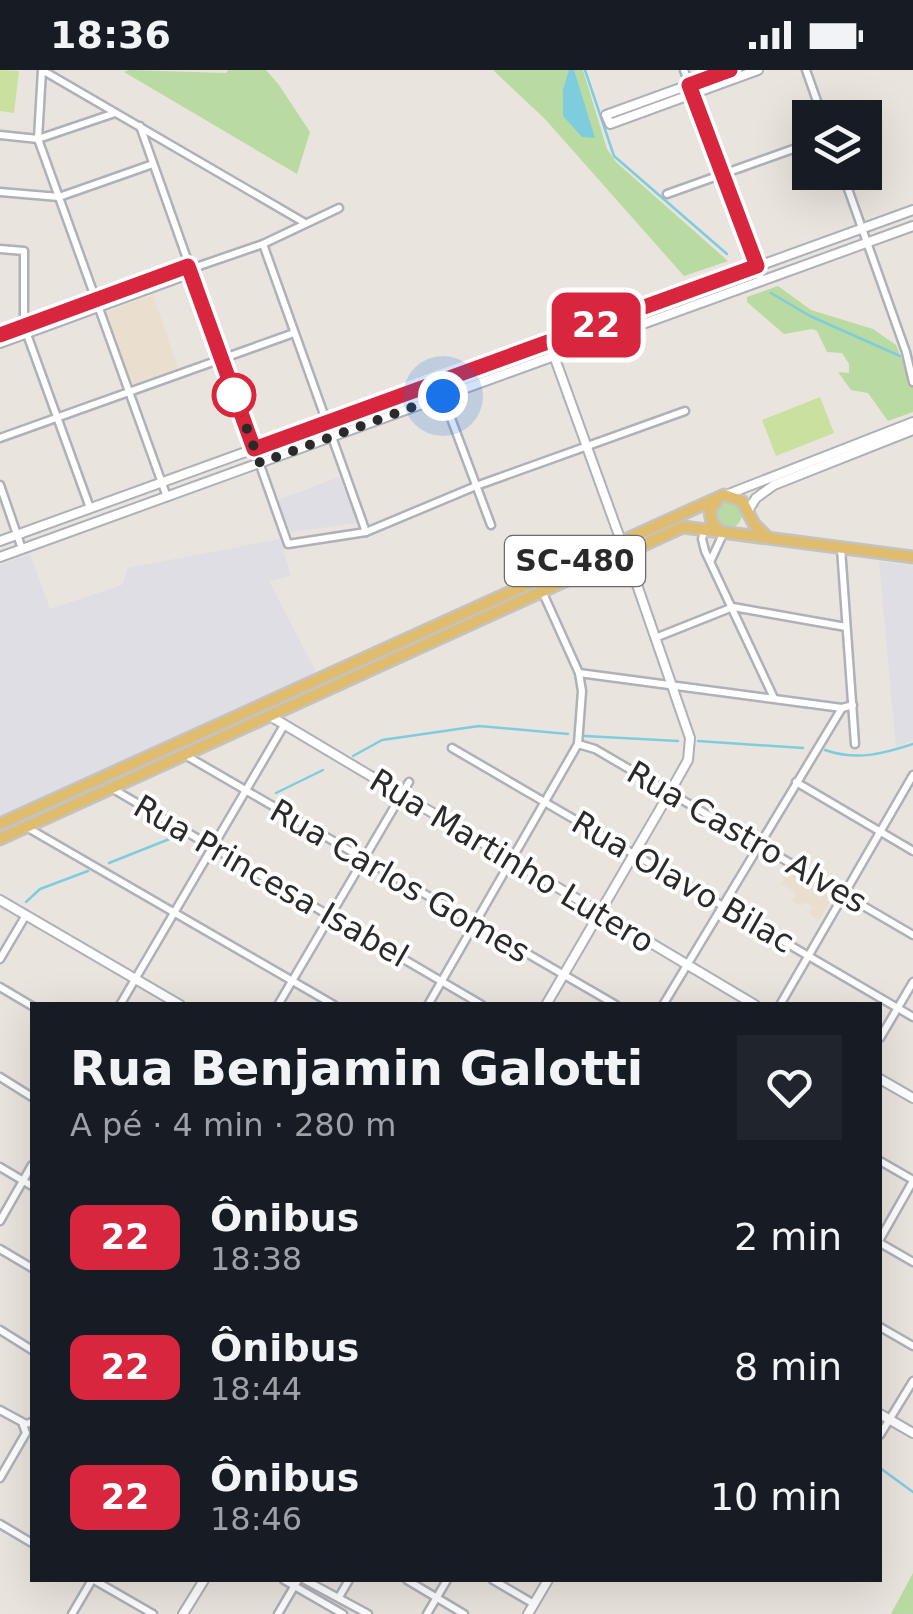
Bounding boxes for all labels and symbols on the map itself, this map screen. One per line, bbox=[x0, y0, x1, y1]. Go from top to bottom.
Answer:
line badge: 22 bbox=[551, 292, 641, 358]
your location bbox=[418, 371, 468, 421]
unlabelled marker bbox=[213, 374, 255, 416]
road number: SC-480 bbox=[505, 536, 645, 586]
street label: Rua Castro Alves bbox=[620, 753, 874, 921]
street label: Rua Martinho Lutero bbox=[363, 761, 661, 961]
street label: Rua Princesa Isabel bbox=[127, 787, 415, 975]
street label: Rua Carlos Gomes bbox=[264, 791, 536, 971]
street label: Rua Olavo Bilac bbox=[565, 803, 801, 961]

